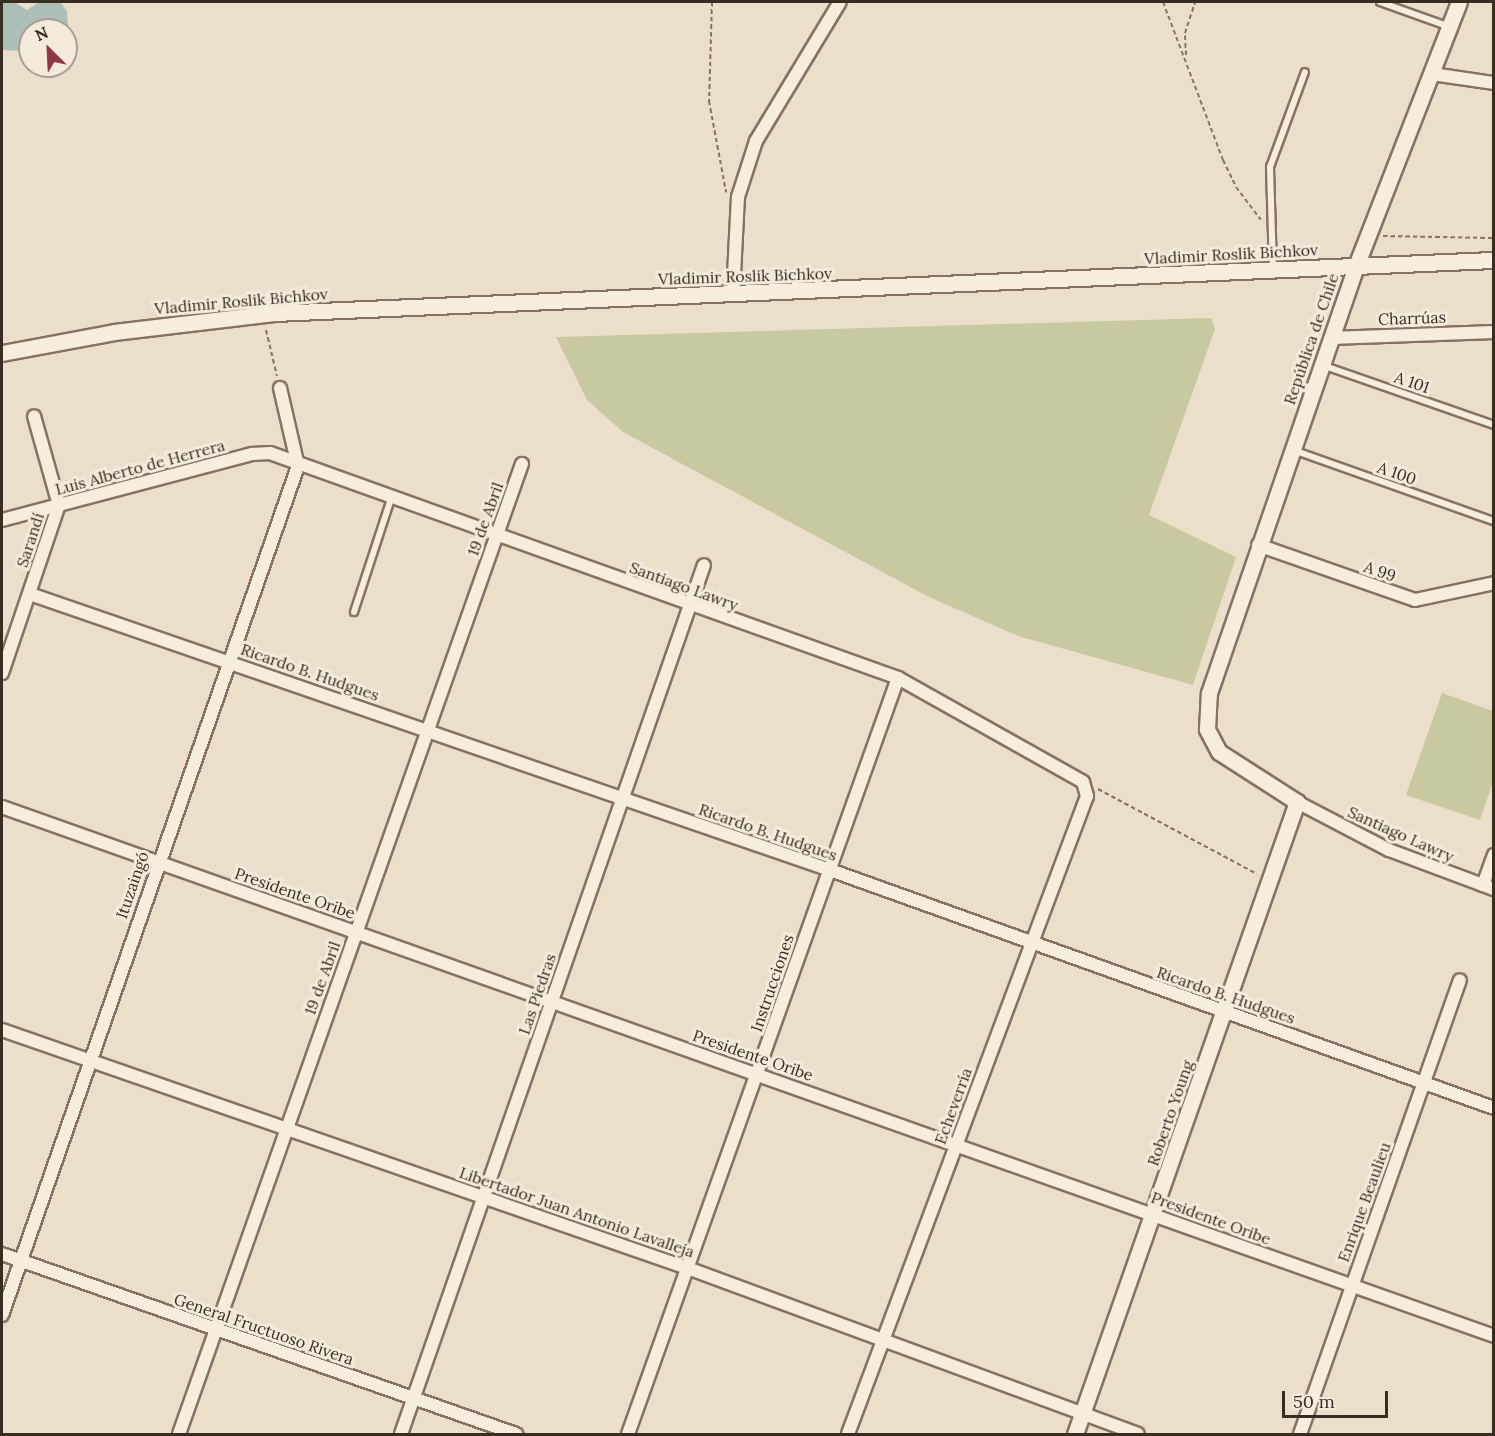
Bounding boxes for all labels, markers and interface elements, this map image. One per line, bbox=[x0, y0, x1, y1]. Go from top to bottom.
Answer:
north arrow bbox=[18, 18, 78, 78]
text: N bbox=[32, 22, 51, 45]
street label: Vladimir Roslik Bichkov bbox=[1144, 240, 1318, 268]
street label: Vladimir Roslik Bichkov bbox=[658, 263, 832, 289]
street label: República de Chile bbox=[1280, 271, 1342, 407]
street label: Vladimir Roslik Bichkov bbox=[153, 284, 329, 318]
street label: Charrúas bbox=[1378, 307, 1446, 329]
street label: A 101 bbox=[1392, 367, 1432, 397]
street label: Luis Alberto de Herrera bbox=[53, 435, 227, 499]
street label: A 100 bbox=[1375, 457, 1419, 489]
street label: 19 de Abril bbox=[463, 480, 507, 558]
street label: Sarandí bbox=[12, 510, 48, 570]
street label: Santiago Lawry bbox=[627, 557, 741, 615]
street label: A 99 bbox=[1361, 557, 1399, 585]
street label: Ricardo B. Hudgues bbox=[238, 639, 382, 705]
street label: Ricardo B. Hudgues bbox=[696, 799, 840, 865]
street label: Santiago Lawry bbox=[1345, 802, 1457, 866]
street label: Ituzaingó bbox=[112, 849, 152, 921]
street label: Presidente Oribe bbox=[232, 863, 358, 923]
street label: Instrucciones bbox=[746, 932, 798, 1034]
street label: 19 de Abril bbox=[300, 939, 344, 1017]
street label: Las Piedras bbox=[514, 951, 560, 1037]
street label: Ricardo B. Hudgues bbox=[1154, 962, 1298, 1028]
street label: Presidente Oribe bbox=[690, 1025, 816, 1085]
street label: Roberto Young bbox=[1143, 1058, 1197, 1168]
street label: Echeverría bbox=[930, 1065, 976, 1147]
street label: Enrique Beaulieu bbox=[1333, 1139, 1395, 1265]
street label: Libertador Juan Antonio Lavalleja bbox=[457, 1163, 697, 1261]
street label: Presidente Oribe bbox=[1148, 1187, 1274, 1249]
street label: General Fructuoso Rivera bbox=[172, 1289, 356, 1369]
scale bar bbox=[1285, 1379, 1392, 1417]
text: 50 m bbox=[1293, 1390, 1335, 1413]

